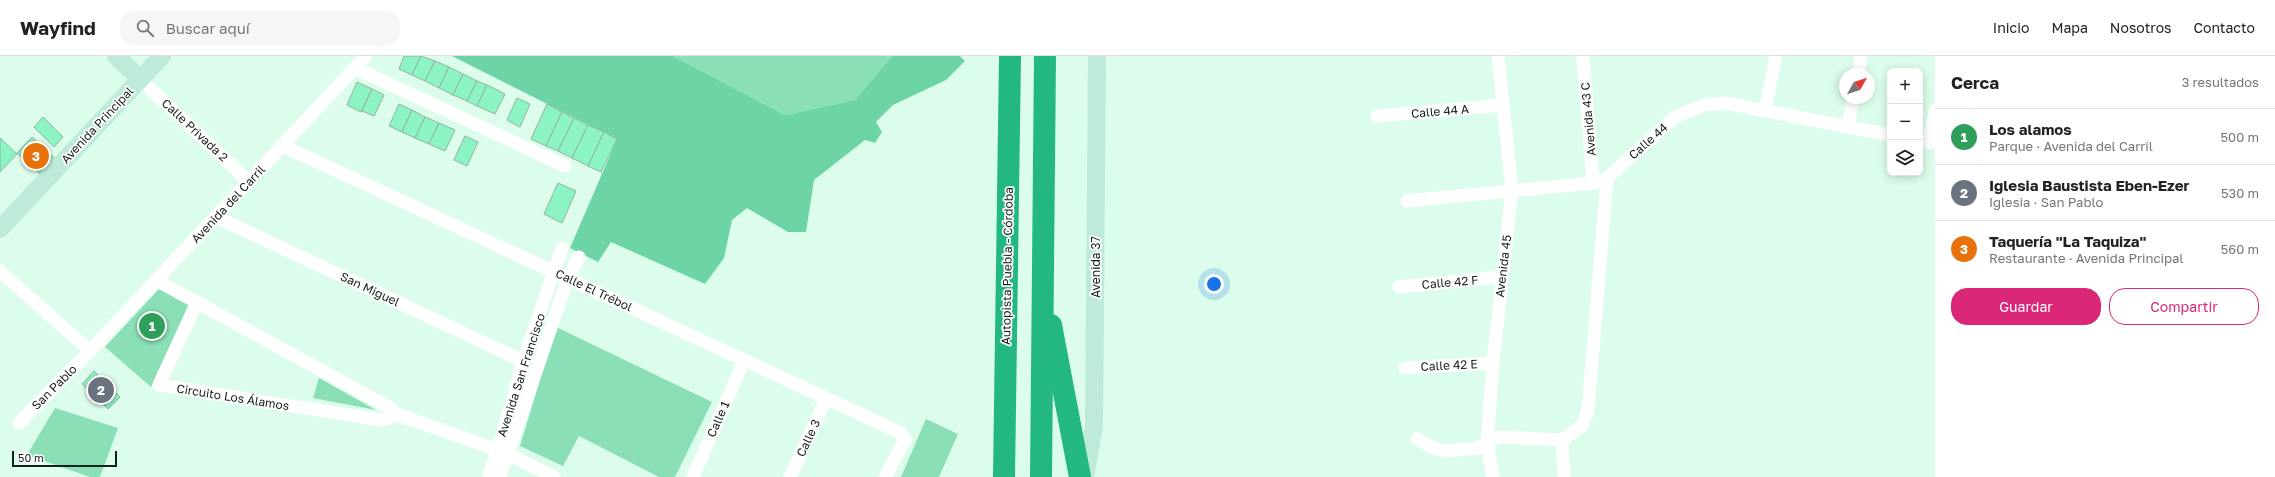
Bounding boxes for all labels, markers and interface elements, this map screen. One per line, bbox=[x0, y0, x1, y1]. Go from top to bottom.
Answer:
search box bbox=[120, 10, 400, 46]
text: Wayfind bbox=[20, 16, 96, 39]
icon: search bbox=[134, 17, 156, 39]
text: Buscar aquí bbox=[166, 19, 250, 37]
text: Inicio bbox=[1993, 19, 2029, 36]
text: Mapa bbox=[2051, 19, 2088, 36]
text: Nosotros bbox=[2110, 19, 2171, 36]
text: Contacto bbox=[2193, 19, 2255, 36]
north arrow bbox=[1839, 68, 1875, 104]
map controls bbox=[1887, 68, 1923, 176]
button: + bbox=[1887, 68, 1923, 104]
text: Cerca bbox=[1951, 72, 1999, 93]
text: 3 resultados bbox=[2182, 74, 2259, 90]
street label: Avenida 43 C bbox=[1577, 81, 1599, 157]
street label: Avenida Principal bbox=[58, 83, 136, 166]
street label: Calle Privada 2 bbox=[159, 95, 231, 165]
street label: Calle 44 A bbox=[1410, 101, 1470, 121]
button: − bbox=[1887, 104, 1923, 140]
street label: Calle 44 bbox=[1625, 120, 1671, 162]
text: Los alamos bbox=[1989, 120, 2072, 138]
text: 1 bbox=[1961, 129, 1967, 145]
text: 500 m bbox=[2221, 129, 2259, 145]
text: Parque · Avenida del Carril bbox=[1989, 138, 2153, 154]
button: layers bbox=[1887, 140, 1923, 176]
pin: 3 bbox=[23, 141, 49, 171]
street label: Avenida del Carril bbox=[188, 162, 268, 246]
text: Iglesia Baustista Eben-Ezer bbox=[1989, 176, 2189, 194]
text: 2 bbox=[1960, 185, 1968, 201]
text: 530 m bbox=[2221, 185, 2259, 201]
street label: Autopista Puebla - Córdoba bbox=[998, 187, 1016, 345]
text: Iglesia · San Pablo bbox=[1989, 194, 2103, 210]
text: Taquería "La Taquiza" bbox=[1989, 232, 2146, 250]
street label: Avenida 45 bbox=[1492, 234, 1514, 298]
street label: Avenida 37 bbox=[1088, 236, 1103, 298]
text: 3 bbox=[1960, 241, 1968, 257]
text: 560 m bbox=[2221, 241, 2259, 257]
text: Restaurante · Avenida Principal bbox=[1989, 250, 2184, 266]
street label: Calle El Trébol bbox=[553, 266, 635, 314]
street label: San Miguel bbox=[338, 269, 402, 309]
street label: Calle 42 F bbox=[1421, 272, 1479, 292]
your location bbox=[1204, 274, 1224, 294]
button: Guardar bbox=[1951, 288, 2101, 325]
button: Compartir bbox=[2109, 288, 2259, 325]
pin: 1 bbox=[139, 311, 165, 341]
street label: Avenida San Francisco bbox=[494, 311, 548, 439]
street label: Calle 42 E bbox=[1420, 356, 1478, 374]
street label: San Pablo bbox=[28, 361, 80, 413]
pin: 2 bbox=[88, 375, 114, 405]
street label: Circuito Los Álamos bbox=[176, 381, 290, 413]
street label: Calle 1 bbox=[703, 398, 733, 440]
street label: Calle 3 bbox=[793, 417, 823, 459]
scale bar bbox=[12, 449, 117, 468]
text: 50 m bbox=[18, 451, 44, 464]

